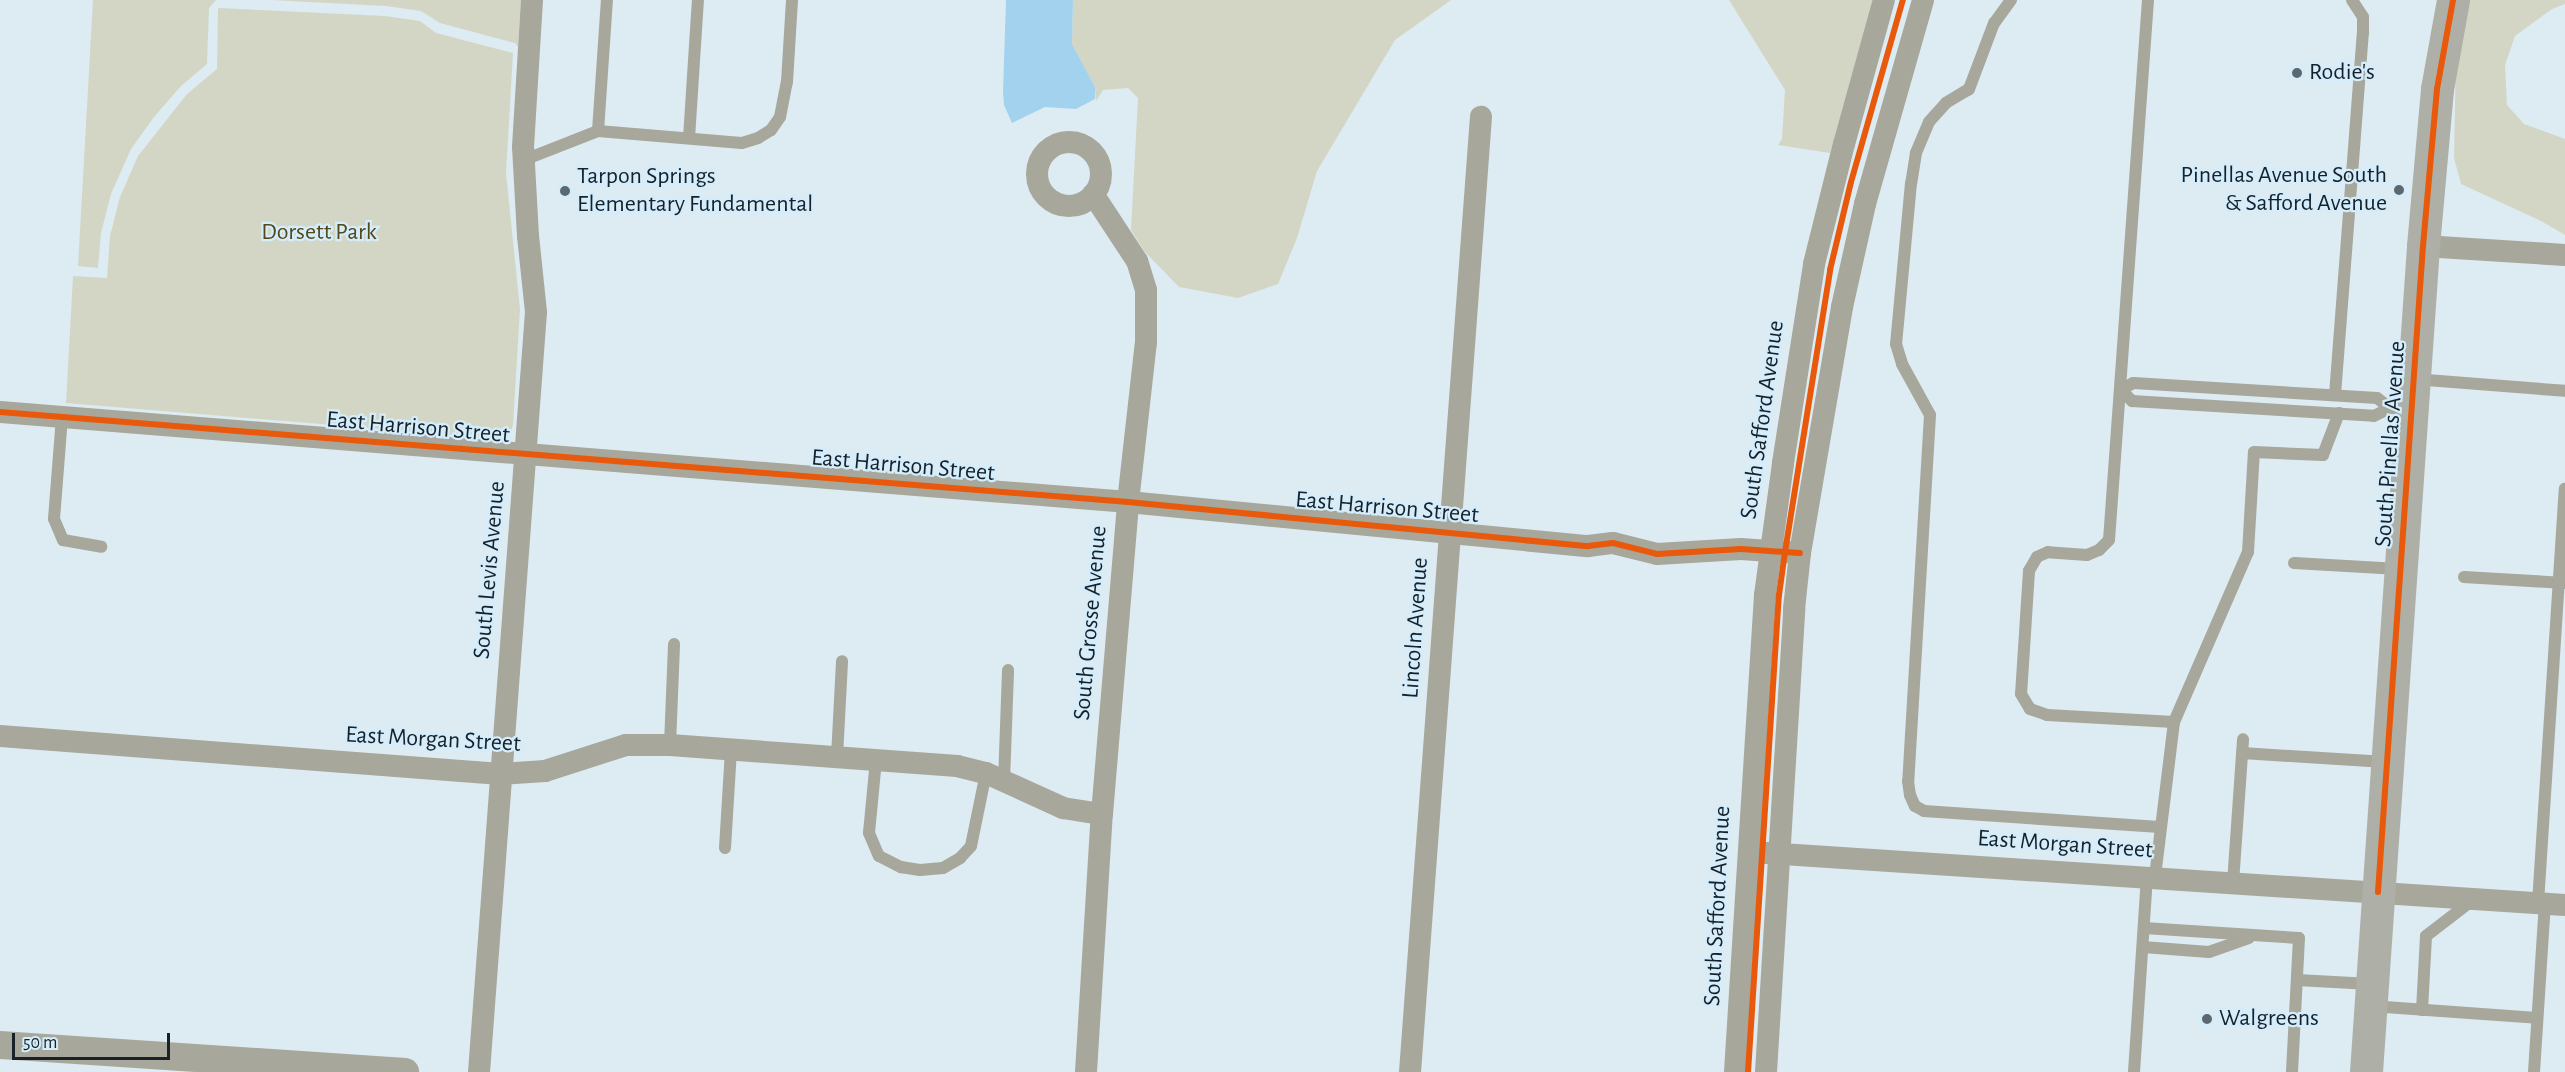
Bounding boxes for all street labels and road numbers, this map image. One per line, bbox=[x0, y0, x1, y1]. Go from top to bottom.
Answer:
street label: South Safford Avenue bbox=[1735, 319, 1791, 521]
street label: South Pinellas Avenue bbox=[2369, 340, 2413, 548]
street label: East Harrison Street bbox=[325, 406, 511, 450]
street label: East Harrison Street bbox=[810, 444, 996, 488]
street label: South Levis Avenue bbox=[468, 480, 512, 660]
street label: East Harrison Street bbox=[1294, 486, 1480, 530]
street label: South Grosse Avenue bbox=[1068, 525, 1114, 721]
street label: Lincoln Avenue bbox=[1397, 556, 1435, 700]
street label: East Morgan Street bbox=[345, 721, 521, 759]
street label: South Safford Avenue bbox=[1698, 805, 1738, 1007]
street label: East Morgan Street bbox=[1976, 825, 2154, 865]

